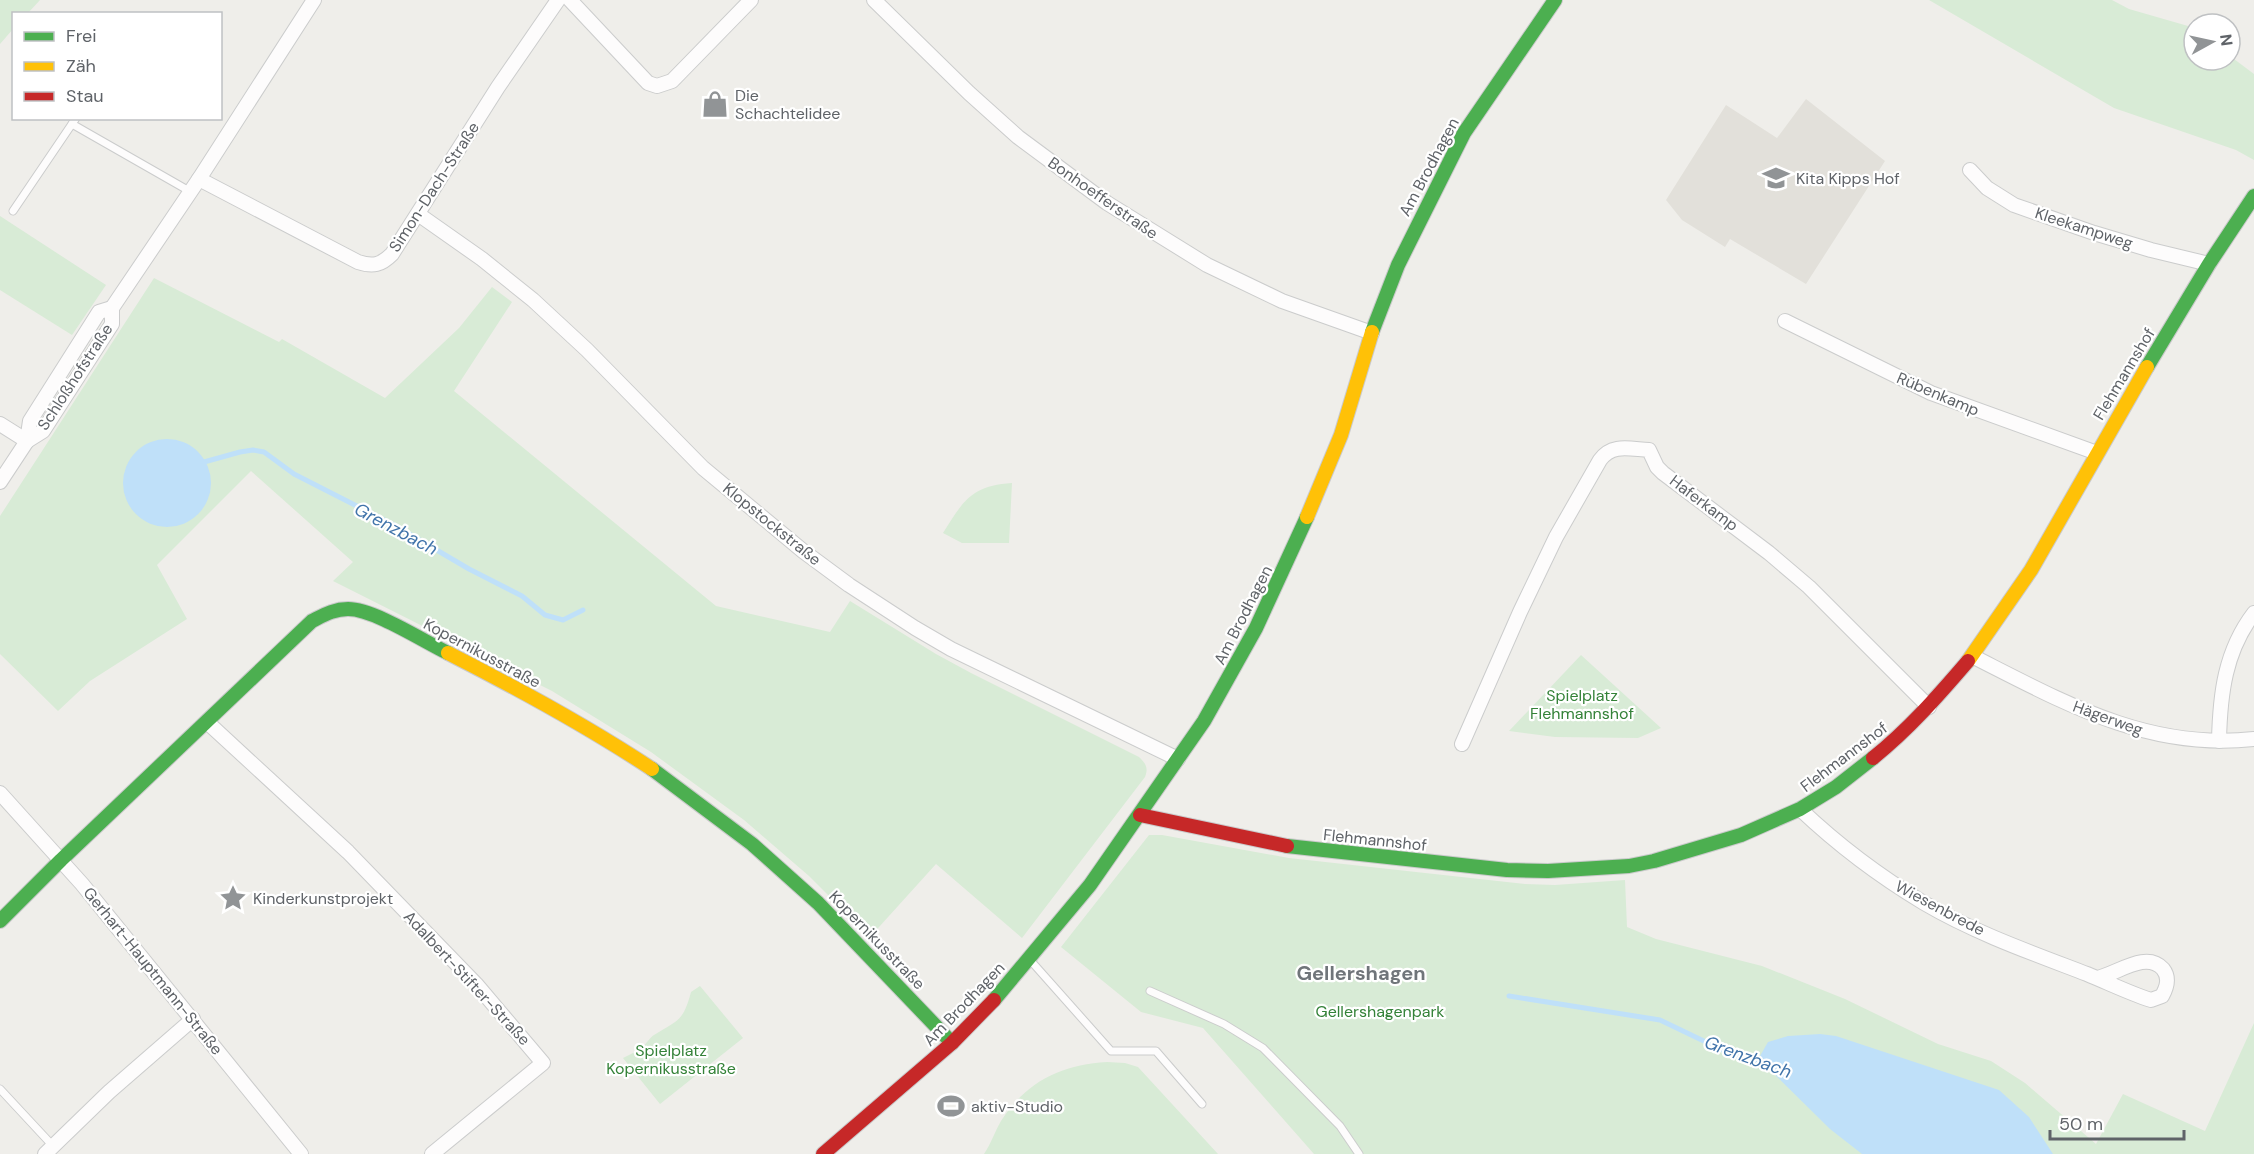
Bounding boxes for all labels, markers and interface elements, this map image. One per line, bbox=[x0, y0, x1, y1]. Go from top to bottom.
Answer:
legend bbox=[12, 12, 222, 120]
north arrow bbox=[2182, 12, 2242, 72]
text: Frei bbox=[66, 24, 97, 48]
text: N bbox=[2215, 33, 2238, 47]
text: Zäh bbox=[66, 54, 96, 78]
text: Stau bbox=[66, 84, 104, 108]
place label: Die Schachtelidee bbox=[735, 85, 840, 124]
shop icon: Die Schachtelidee bbox=[700, 89, 730, 119]
street label: Am Brodhagen bbox=[1394, 114, 1464, 220]
street label: Simon-Dach-Straße bbox=[384, 118, 484, 256]
street label: Bonhoefferstraße bbox=[1044, 152, 1162, 244]
school or university icon: Kita Kipps Hof bbox=[1761, 163, 1791, 193]
place label: Kita Kipps Hof bbox=[1796, 168, 1900, 189]
street label: Kleekampweg bbox=[2032, 202, 2136, 254]
street label: Schloßhofstraße bbox=[33, 320, 117, 434]
street label: Flehmannshof bbox=[2088, 324, 2160, 424]
street label: Rübenkamp bbox=[1893, 367, 1983, 421]
street label: Haferkamp bbox=[1665, 470, 1743, 536]
street label: Klopstockstraße bbox=[719, 478, 825, 570]
water label: Grenzbach bbox=[350, 497, 442, 561]
street label: Am Brodhagen bbox=[1209, 562, 1277, 668]
street label: Kopernikusstraße bbox=[420, 613, 544, 693]
park label: Spielplatz Flehmannshof bbox=[1530, 685, 1634, 724]
street label: Hägerweg bbox=[2070, 696, 2146, 740]
street label: Flehmannshof bbox=[1796, 717, 1892, 797]
street label: Flehmannshof bbox=[1322, 824, 1428, 856]
street label: Wiesenbrede bbox=[1892, 876, 1988, 940]
street label: Gerhart-Hauptmann-Straße bbox=[79, 883, 227, 1059]
place icon: Kinderkunstprojekt bbox=[218, 883, 248, 913]
street label: Kopernikusstraße bbox=[824, 886, 930, 994]
place label: Kinderkunstprojekt bbox=[253, 888, 393, 909]
street label: Adalbert-Stifter-Straße bbox=[399, 906, 535, 1050]
street label: Am Brodhagen bbox=[919, 958, 1009, 1050]
district label: Gellershagen bbox=[1296, 960, 1426, 986]
park label: Gellershagenpark bbox=[1316, 1001, 1444, 1022]
water label: Grenzbach bbox=[1701, 1030, 1795, 1084]
park label: Spielplatz Kopernikusstraße bbox=[606, 1040, 736, 1079]
sports icon: aktiv-Studio bbox=[936, 1091, 966, 1121]
place label: aktiv-Studio bbox=[971, 1096, 1063, 1117]
scale bar bbox=[2050, 1103, 2184, 1141]
text: 50 m bbox=[2059, 1112, 2103, 1136]

